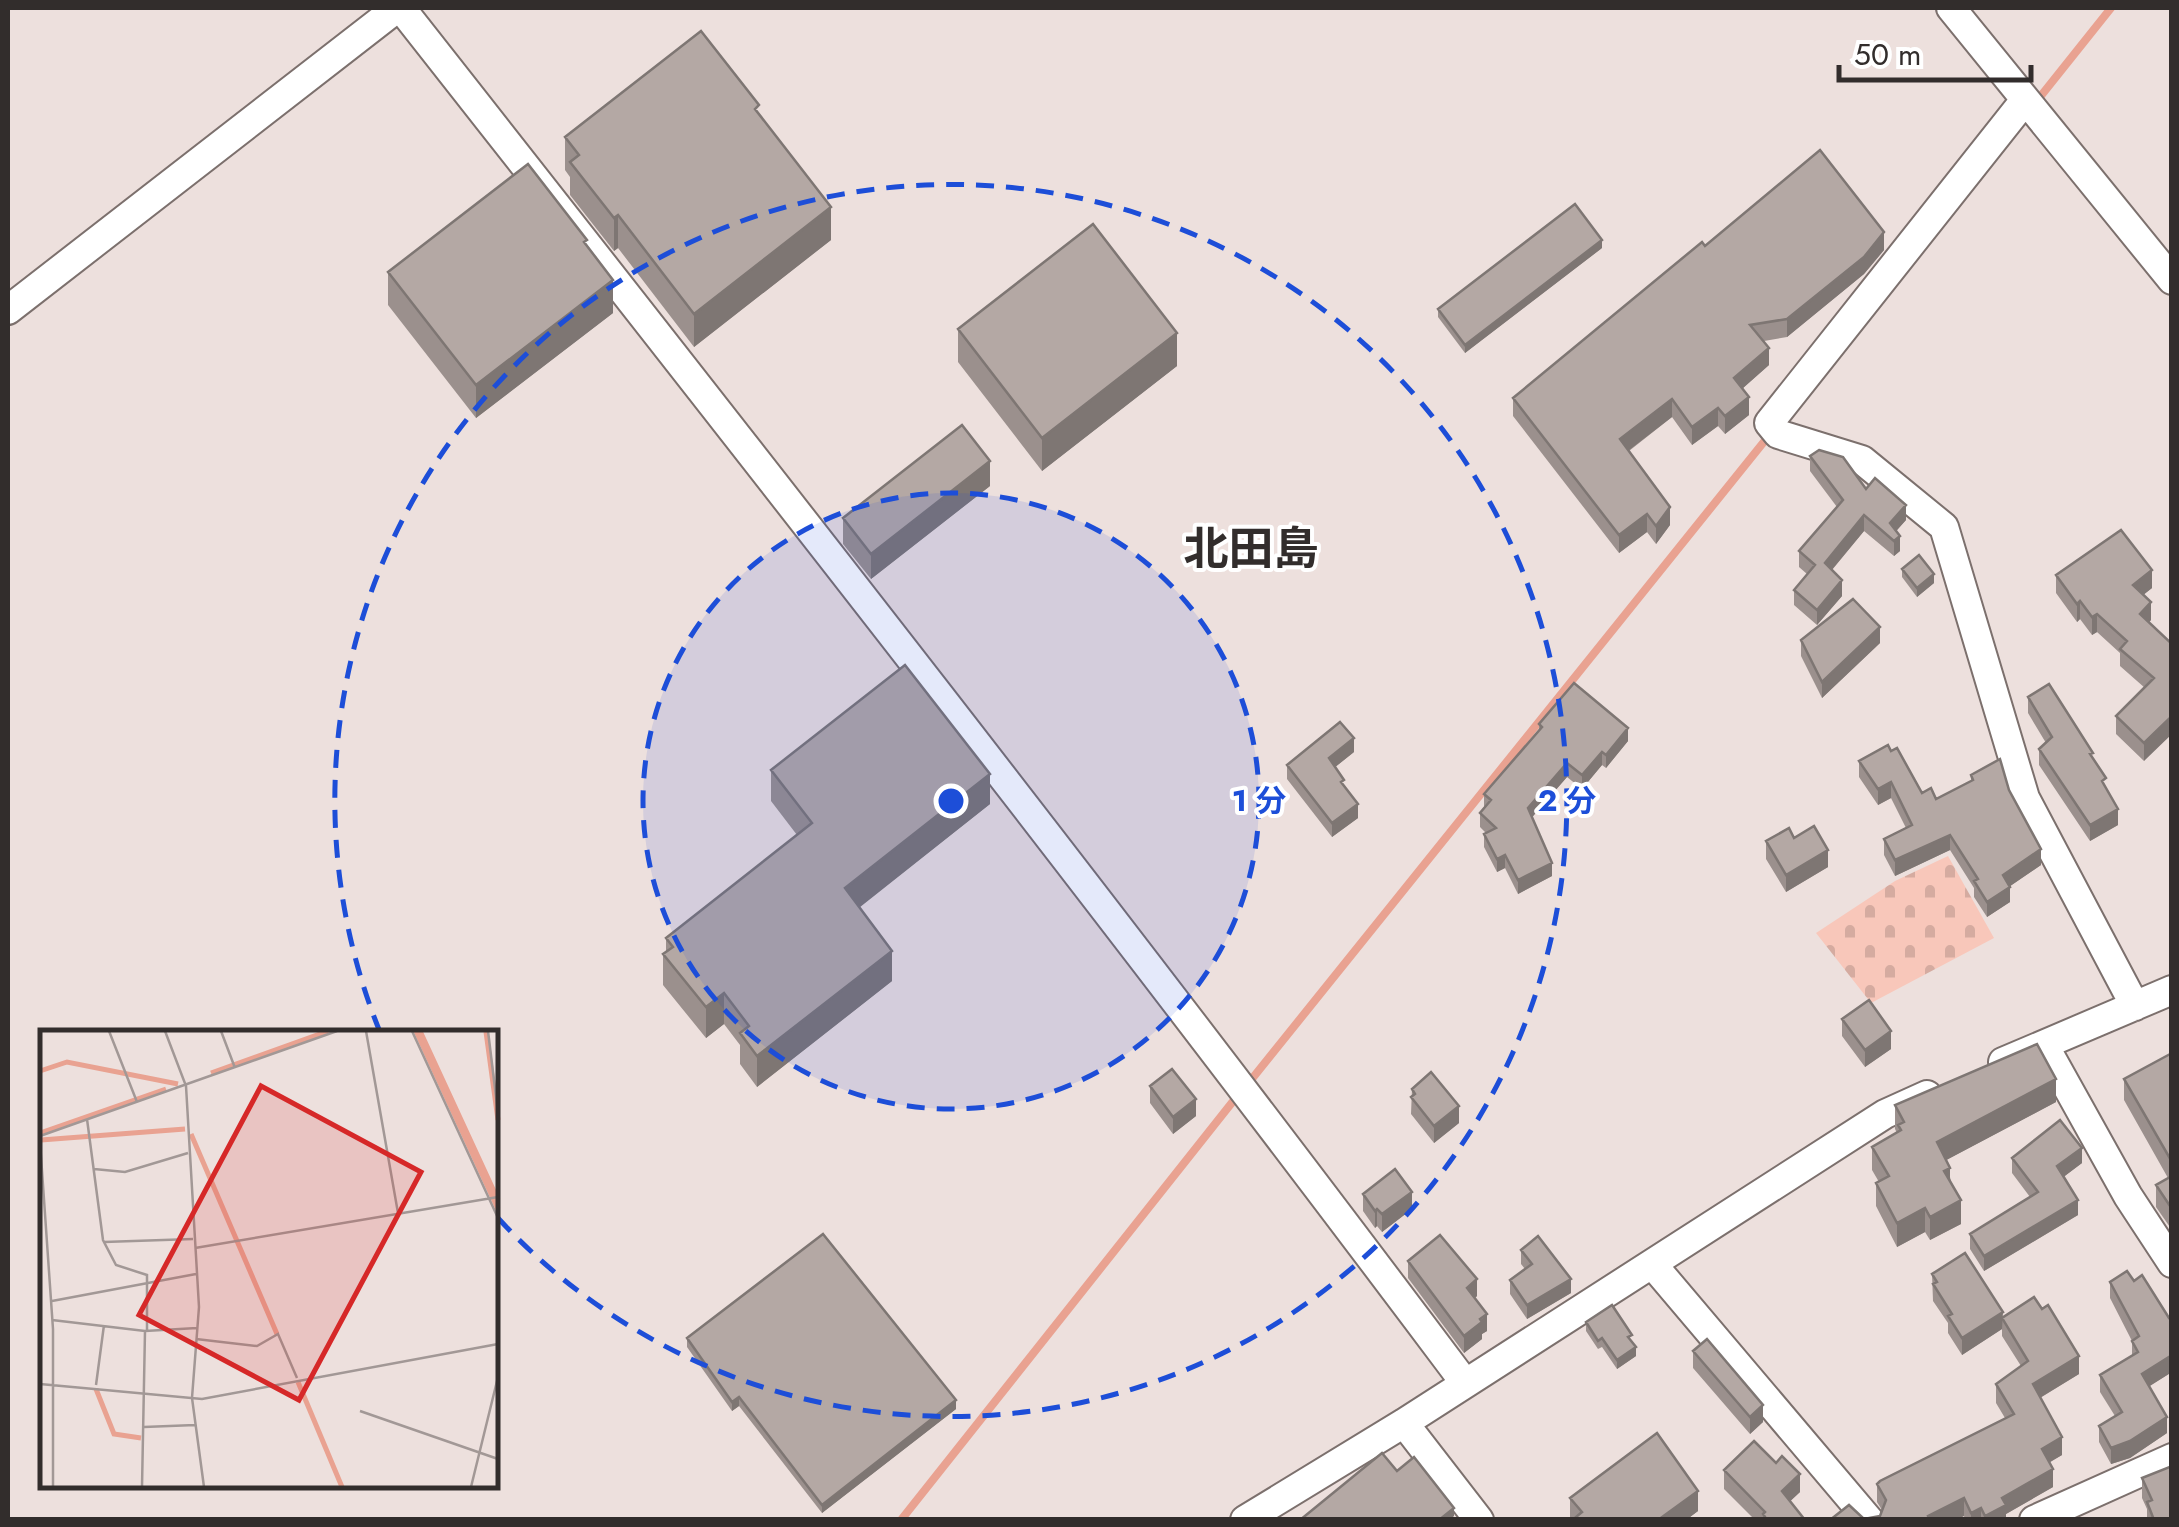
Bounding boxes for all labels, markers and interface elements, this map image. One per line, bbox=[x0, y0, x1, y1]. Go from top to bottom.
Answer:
scale bar bbox=[1839, 20, 2032, 82]
text: 50 m bbox=[1854, 33, 1921, 76]
district label: 北田島 bbox=[1183, 516, 1319, 581]
text: 1 分 bbox=[1232, 779, 1286, 822]
text: 2 分 bbox=[1538, 779, 1596, 822]
centre of rings bbox=[933, 783, 969, 819]
inset map bbox=[40, 1030, 498, 1487]

